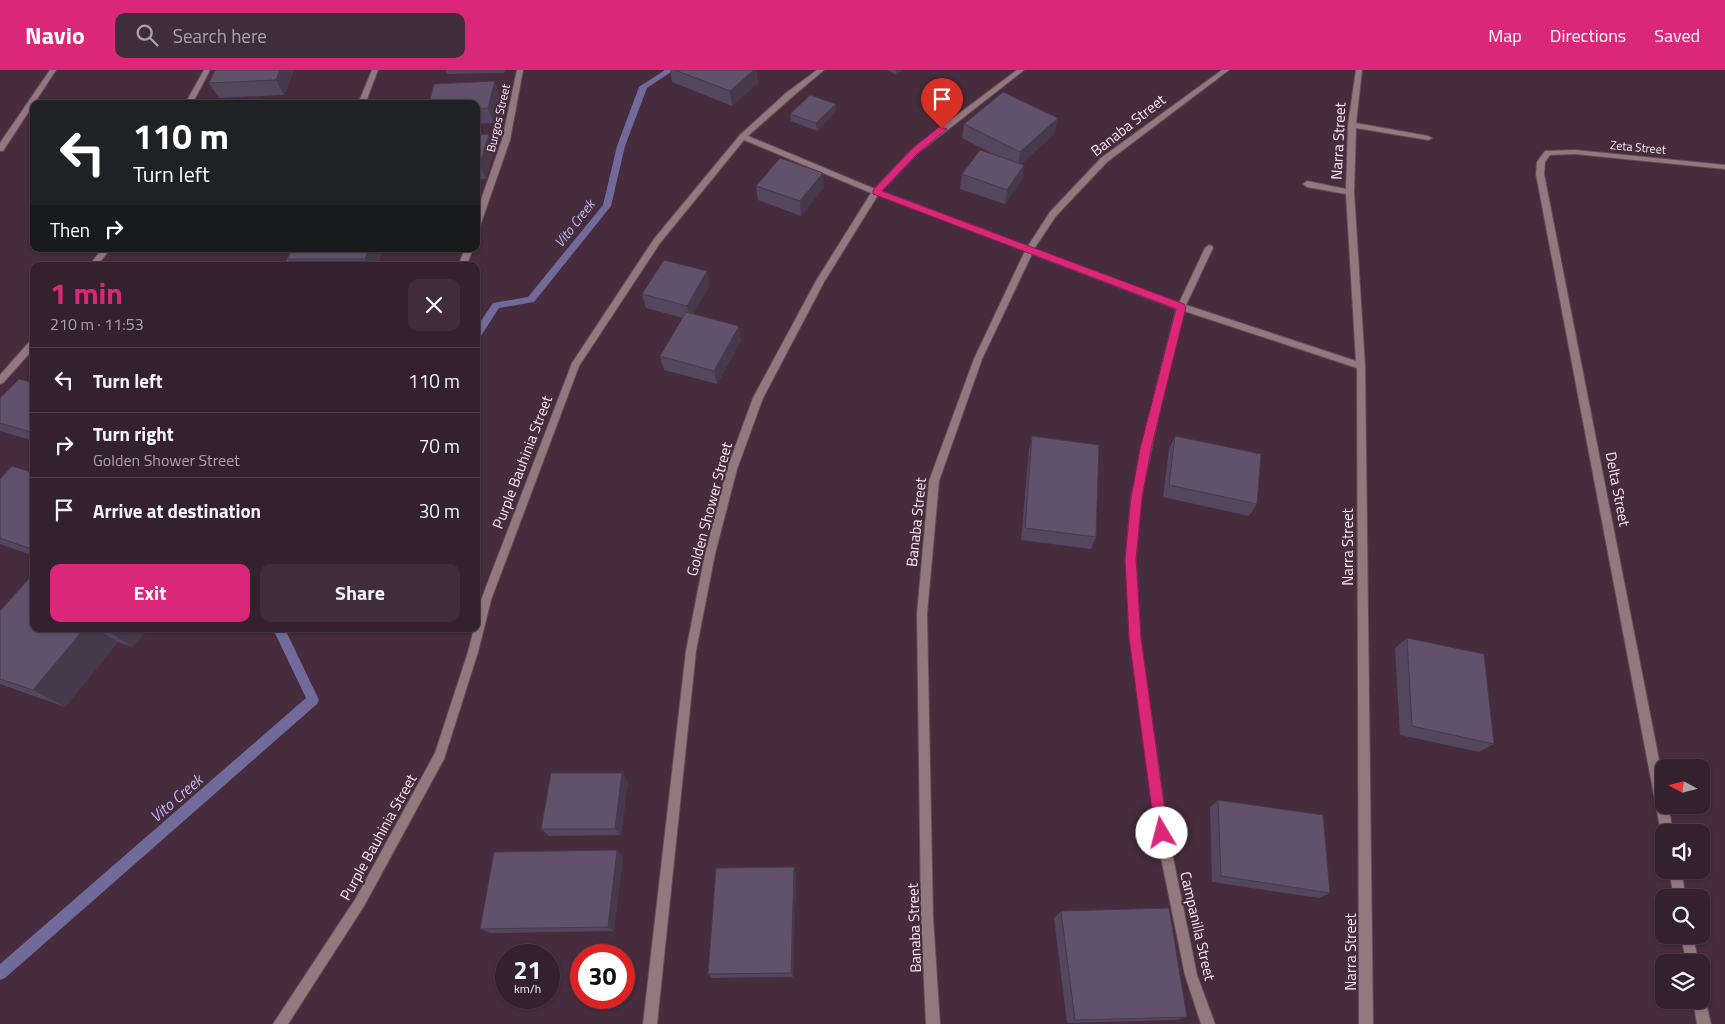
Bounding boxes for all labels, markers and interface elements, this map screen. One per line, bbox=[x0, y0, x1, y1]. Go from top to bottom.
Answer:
search box bbox=[115, 13, 465, 58]
text: Navio bbox=[25, 17, 85, 53]
icon: search bbox=[133, 21, 161, 49]
text: Search here bbox=[173, 21, 267, 50]
text: Map bbox=[1488, 22, 1522, 49]
text: Directions bbox=[1550, 22, 1626, 49]
text: Saved bbox=[1654, 22, 1700, 49]
pin bbox=[921, 78, 963, 129]
street label: Burgos Street bbox=[481, 81, 515, 154]
icon: arrive bbox=[928, 85, 956, 113]
street label: Banaba Street bbox=[1086, 88, 1171, 162]
street label: Narra Street bbox=[1324, 101, 1352, 180]
text: 110 m bbox=[133, 109, 229, 163]
icon: left bbox=[50, 120, 115, 185]
street label: Zeta Street bbox=[1609, 135, 1668, 159]
text: Turn left bbox=[133, 157, 210, 191]
water label: Vito Creek bbox=[549, 193, 600, 251]
text: Then bbox=[50, 215, 90, 244]
icon: right bbox=[100, 215, 128, 243]
text: 1 min bbox=[50, 270, 123, 316]
button: close bbox=[408, 279, 460, 331]
text: 210 m · 11:53 bbox=[50, 312, 144, 336]
icon: left bbox=[50, 366, 78, 394]
text: Turn left bbox=[93, 366, 163, 395]
text: 110 m bbox=[408, 366, 460, 395]
street label: Purple Bauhinia Street bbox=[486, 391, 558, 532]
text: Turn right bbox=[93, 419, 174, 448]
icon: right bbox=[50, 431, 78, 459]
text: 70 m bbox=[419, 431, 460, 460]
street label: Golden Shower Street bbox=[680, 439, 738, 578]
text: Golden Shower Street bbox=[93, 448, 240, 472]
street label: Delta Street bbox=[1600, 450, 1637, 529]
street label: Banaba Street bbox=[900, 475, 932, 568]
icon: arrive bbox=[50, 496, 78, 524]
text: Arrive at destination bbox=[93, 496, 261, 525]
text: 30 m bbox=[419, 496, 460, 525]
street label: Narra Street bbox=[1336, 508, 1359, 586]
button: Exit bbox=[50, 564, 250, 622]
button: Share bbox=[260, 564, 460, 622]
north arrow bbox=[1655, 759, 1710, 814]
map controls bbox=[1655, 759, 1710, 1009]
water label: Vito Creek bbox=[144, 767, 209, 828]
street label: Purple Bauhinia Street bbox=[334, 769, 423, 904]
position arrow bbox=[1135, 806, 1187, 858]
button: sound bbox=[1655, 824, 1710, 879]
street label: Campanilla Street bbox=[1174, 869, 1222, 984]
street label: Banaba Street bbox=[901, 882, 927, 973]
button: search bbox=[1655, 889, 1710, 944]
street label: Narra Street bbox=[1339, 913, 1362, 991]
speed limit sign: 30 bbox=[570, 944, 635, 1009]
text: 21 bbox=[513, 951, 542, 989]
button: layers bbox=[1655, 954, 1710, 1009]
text: km/h bbox=[514, 979, 541, 998]

